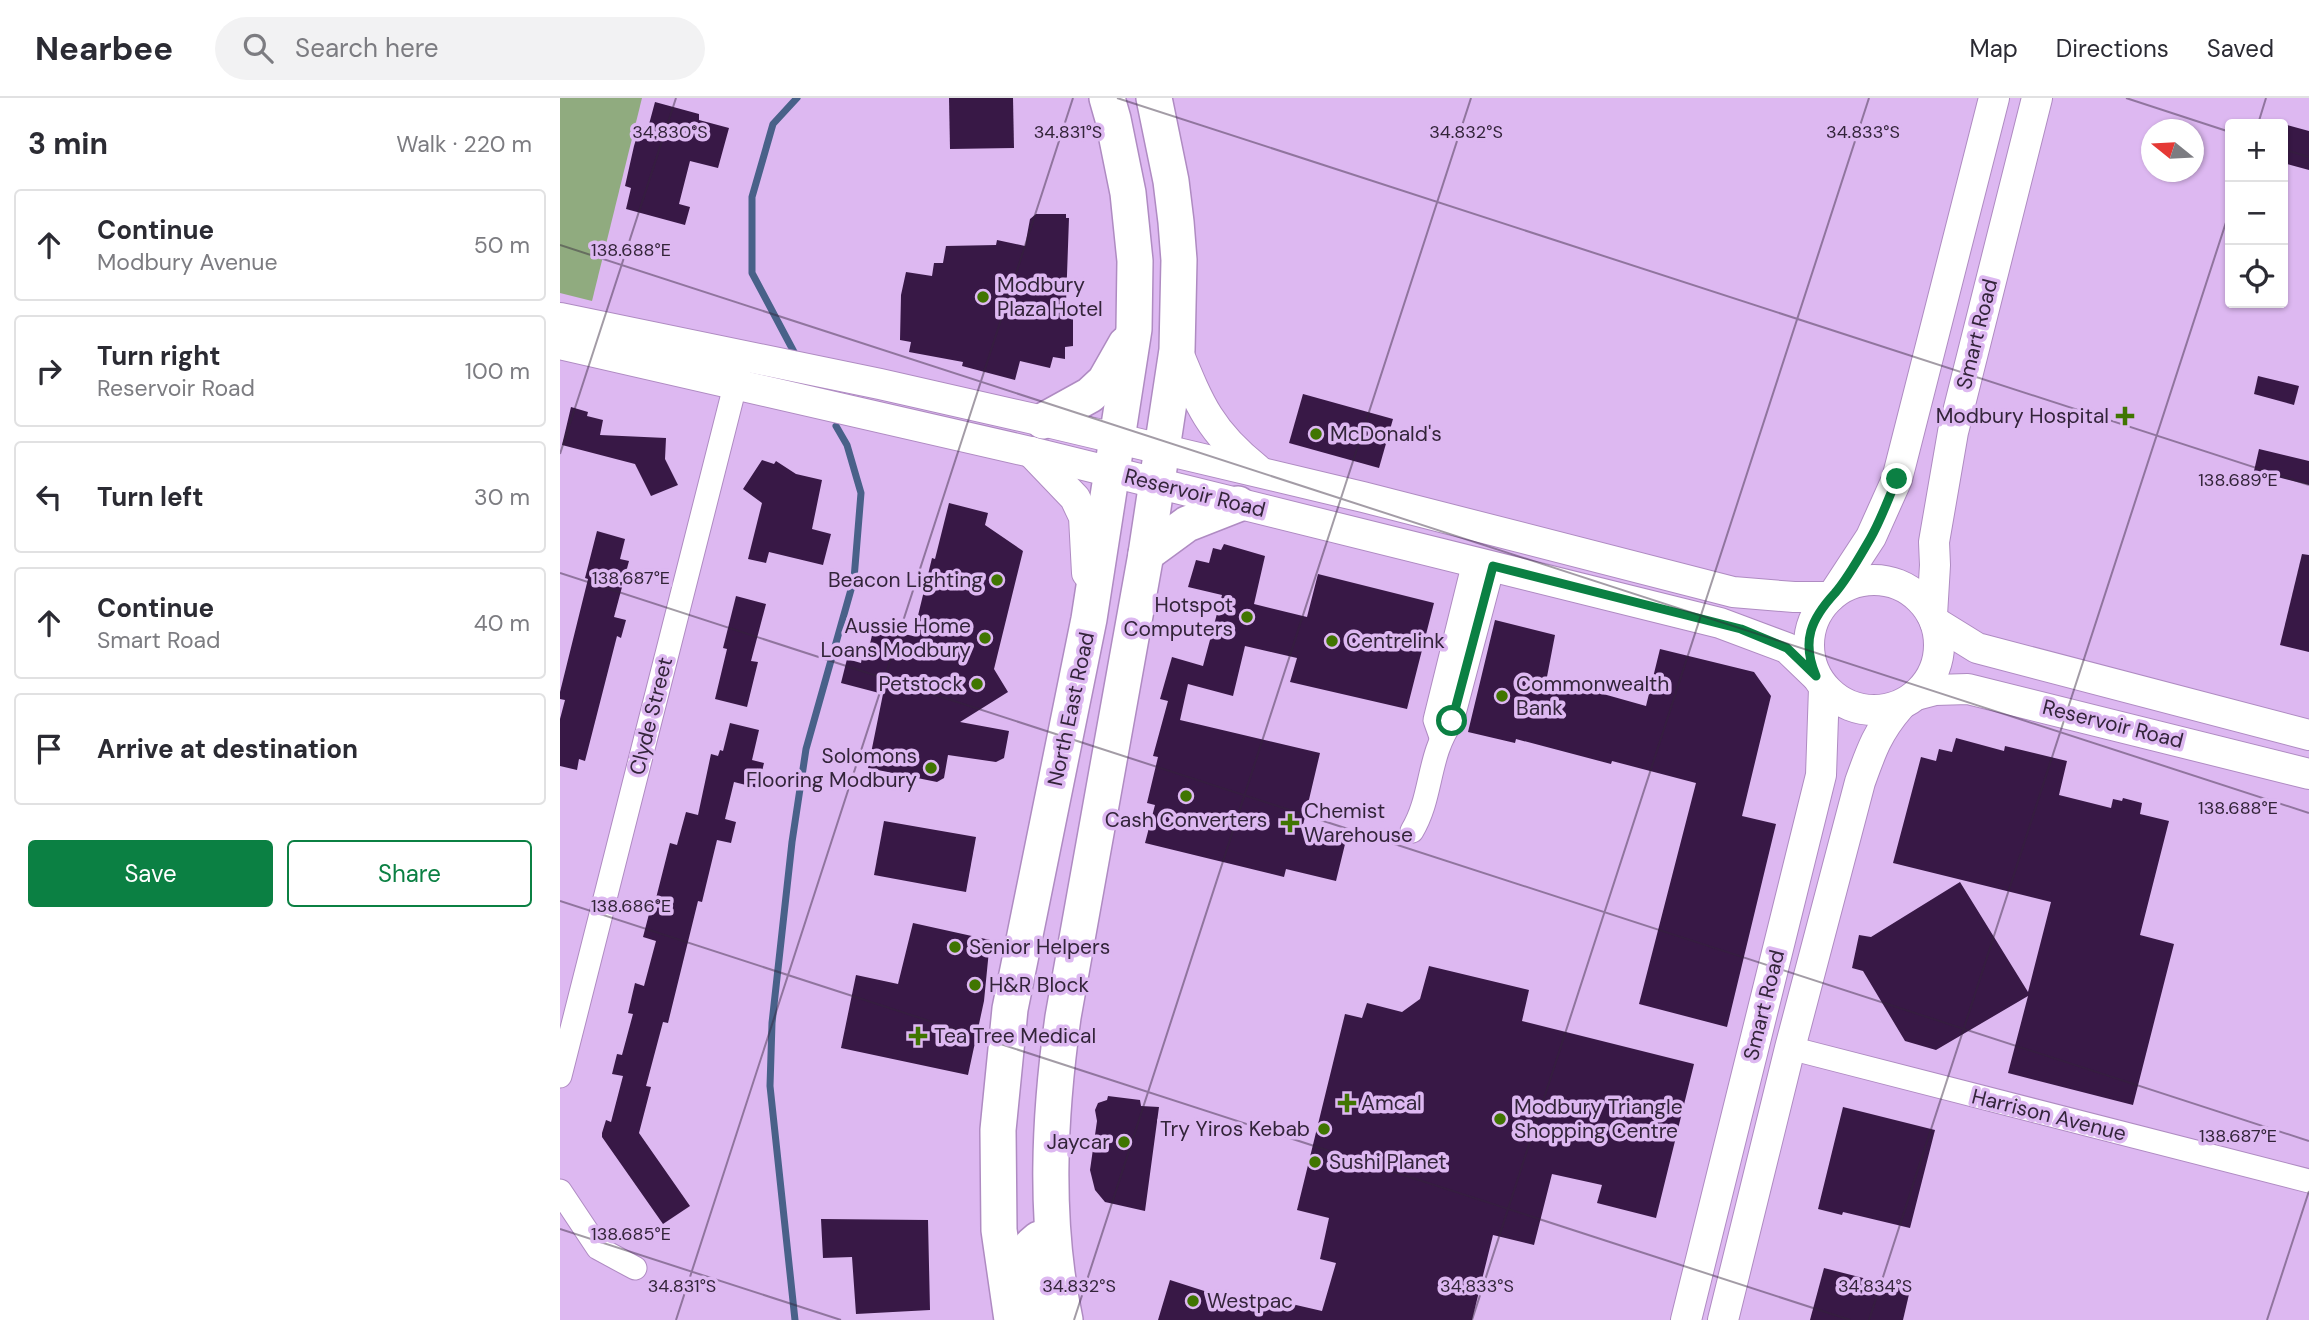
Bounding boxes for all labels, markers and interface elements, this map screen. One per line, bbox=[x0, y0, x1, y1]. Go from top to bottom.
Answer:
search box bbox=[215, 17, 705, 80]
text: Nearbee bbox=[35, 27, 173, 70]
icon: search bbox=[239, 29, 277, 67]
text: Search here bbox=[295, 31, 439, 65]
text: Map bbox=[1970, 33, 2018, 64]
text: Directions bbox=[2056, 33, 2169, 64]
text: Saved bbox=[2207, 33, 2274, 64]
north arrow bbox=[2141, 119, 2204, 182]
map controls bbox=[2225, 119, 2288, 308]
button: + bbox=[2225, 119, 2288, 182]
text: 34.830°S bbox=[632, 120, 708, 144]
text: 34.831°S bbox=[1034, 120, 1102, 144]
text: 34.832°S bbox=[1429, 120, 1503, 144]
text: 34.833°S bbox=[1826, 120, 1900, 144]
text: 3 min bbox=[28, 124, 108, 163]
text: Walk · 220 m bbox=[396, 129, 532, 159]
button: − bbox=[2225, 182, 2288, 245]
text: Continue bbox=[97, 213, 214, 247]
icon: ahead bbox=[30, 226, 68, 264]
text: 50 m bbox=[474, 230, 530, 260]
text: 138.688°E bbox=[591, 238, 671, 262]
button: locate bbox=[2225, 245, 2288, 308]
text: Modbury Avenue bbox=[97, 247, 278, 277]
place label: Modbury Plaza Hotel bbox=[997, 271, 1103, 323]
street label: Smart Road bbox=[1950, 276, 2004, 392]
marker: Modbury Plaza Hotel bbox=[975, 289, 991, 305]
text: Turn right bbox=[97, 339, 221, 373]
icon: right bbox=[30, 352, 68, 390]
text: 100 m bbox=[465, 356, 530, 386]
text: Reservoir Road bbox=[97, 373, 255, 403]
place label: Modbury Hospital bbox=[1936, 402, 2109, 430]
marker: Modbury Hospital bbox=[2115, 406, 2135, 426]
place label: McDonald's bbox=[1330, 420, 1442, 448]
marker: McDonald's bbox=[1308, 426, 1324, 442]
street label: Reservoir Road bbox=[1122, 462, 1268, 524]
route end bbox=[1881, 463, 1912, 494]
text: 138.689°E bbox=[2198, 468, 2278, 492]
icon: left bbox=[30, 478, 68, 516]
text: Turn left bbox=[97, 480, 204, 514]
text: 30 m bbox=[474, 482, 530, 512]
text: 138.687°E bbox=[592, 566, 670, 590]
place label: Beacon Lighting bbox=[828, 566, 983, 594]
marker: Beacon Lighting bbox=[989, 572, 1005, 588]
text: Continue bbox=[97, 591, 214, 625]
place label: Hotspot Computers bbox=[1123, 591, 1233, 643]
icon: ahead bbox=[30, 604, 68, 642]
text: 40 m bbox=[474, 608, 530, 638]
marker: Hotspot Computers bbox=[1239, 609, 1255, 625]
place label: Aussie Home Loans Modbury bbox=[820, 612, 971, 664]
text: Smart Road bbox=[97, 625, 221, 655]
place label: Centrelink bbox=[1346, 627, 1445, 655]
street label: North East Road bbox=[1041, 629, 1101, 789]
marker: Aussie Home Loans Modbury bbox=[977, 630, 993, 646]
marker: Centrelink bbox=[1324, 633, 1340, 649]
street label: Clyde Street bbox=[623, 654, 679, 778]
place label: Petstock bbox=[879, 670, 963, 698]
place label: Commonwealth Bank bbox=[1516, 670, 1669, 722]
marker: Petstock bbox=[969, 676, 985, 692]
marker: Commonwealth Bank bbox=[1494, 688, 1510, 704]
street label: Reservoir Road bbox=[2040, 693, 2186, 755]
route start bbox=[1436, 705, 1467, 736]
icon: arrive bbox=[30, 730, 68, 768]
text: Arrive at destination bbox=[97, 732, 358, 766]
place label: Solomons Flooring Modbury bbox=[746, 742, 917, 794]
marker: Solomons Flooring Modbury bbox=[923, 760, 939, 776]
marker: Cash Converters bbox=[1178, 788, 1194, 804]
text: 138.688°E bbox=[2198, 796, 2278, 820]
place label: Chemist Warehouse bbox=[1304, 797, 1413, 849]
place label: Cash Converters bbox=[1105, 806, 1267, 834]
marker: Chemist Warehouse bbox=[1282, 815, 1298, 831]
button: Save bbox=[28, 840, 273, 907]
button: Share bbox=[287, 840, 532, 907]
text: 138.686°E bbox=[591, 894, 671, 918]
place label: Senior Helpers bbox=[969, 933, 1110, 961]
marker: Senior Helpers bbox=[947, 939, 963, 955]
street label: Smart Road bbox=[1737, 947, 1791, 1063]
place label: H&R Block bbox=[989, 971, 1090, 999]
marker: H&R Block bbox=[967, 977, 983, 993]
place label: Tea Tree Medical bbox=[934, 1022, 1096, 1050]
marker: Tea Tree Medical bbox=[908, 1026, 928, 1046]
street label: Harrison Avenue bbox=[1969, 1082, 2129, 1148]
place label: Amcal bbox=[1361, 1089, 1422, 1117]
place label: Modbury Triangle Shopping Centre bbox=[1514, 1093, 1683, 1145]
marker: Amcal bbox=[1339, 1095, 1355, 1111]
marker: Modbury Triangle Shopping Centre bbox=[1492, 1111, 1508, 1127]
place label: Try Yiros Kebab bbox=[1160, 1115, 1310, 1143]
marker: Try Yiros Kebab bbox=[1316, 1121, 1332, 1137]
text: 138.687°E bbox=[2199, 1124, 2277, 1148]
place label: Jaycar bbox=[1046, 1128, 1110, 1156]
marker: Jaycar bbox=[1116, 1134, 1132, 1150]
place label: Sushi Planet bbox=[1329, 1148, 1447, 1176]
marker: Sushi Planet bbox=[1307, 1154, 1323, 1170]
text: 138.685°E bbox=[591, 1222, 671, 1246]
text: 34.831°S bbox=[648, 1274, 716, 1298]
text: 34.832°S bbox=[1042, 1274, 1116, 1298]
text: 34.833°S bbox=[1440, 1274, 1514, 1298]
text: 34.834°S bbox=[1838, 1274, 1912, 1298]
place label: Westpac bbox=[1207, 1287, 1293, 1315]
marker: Westpac bbox=[1185, 1293, 1201, 1309]

